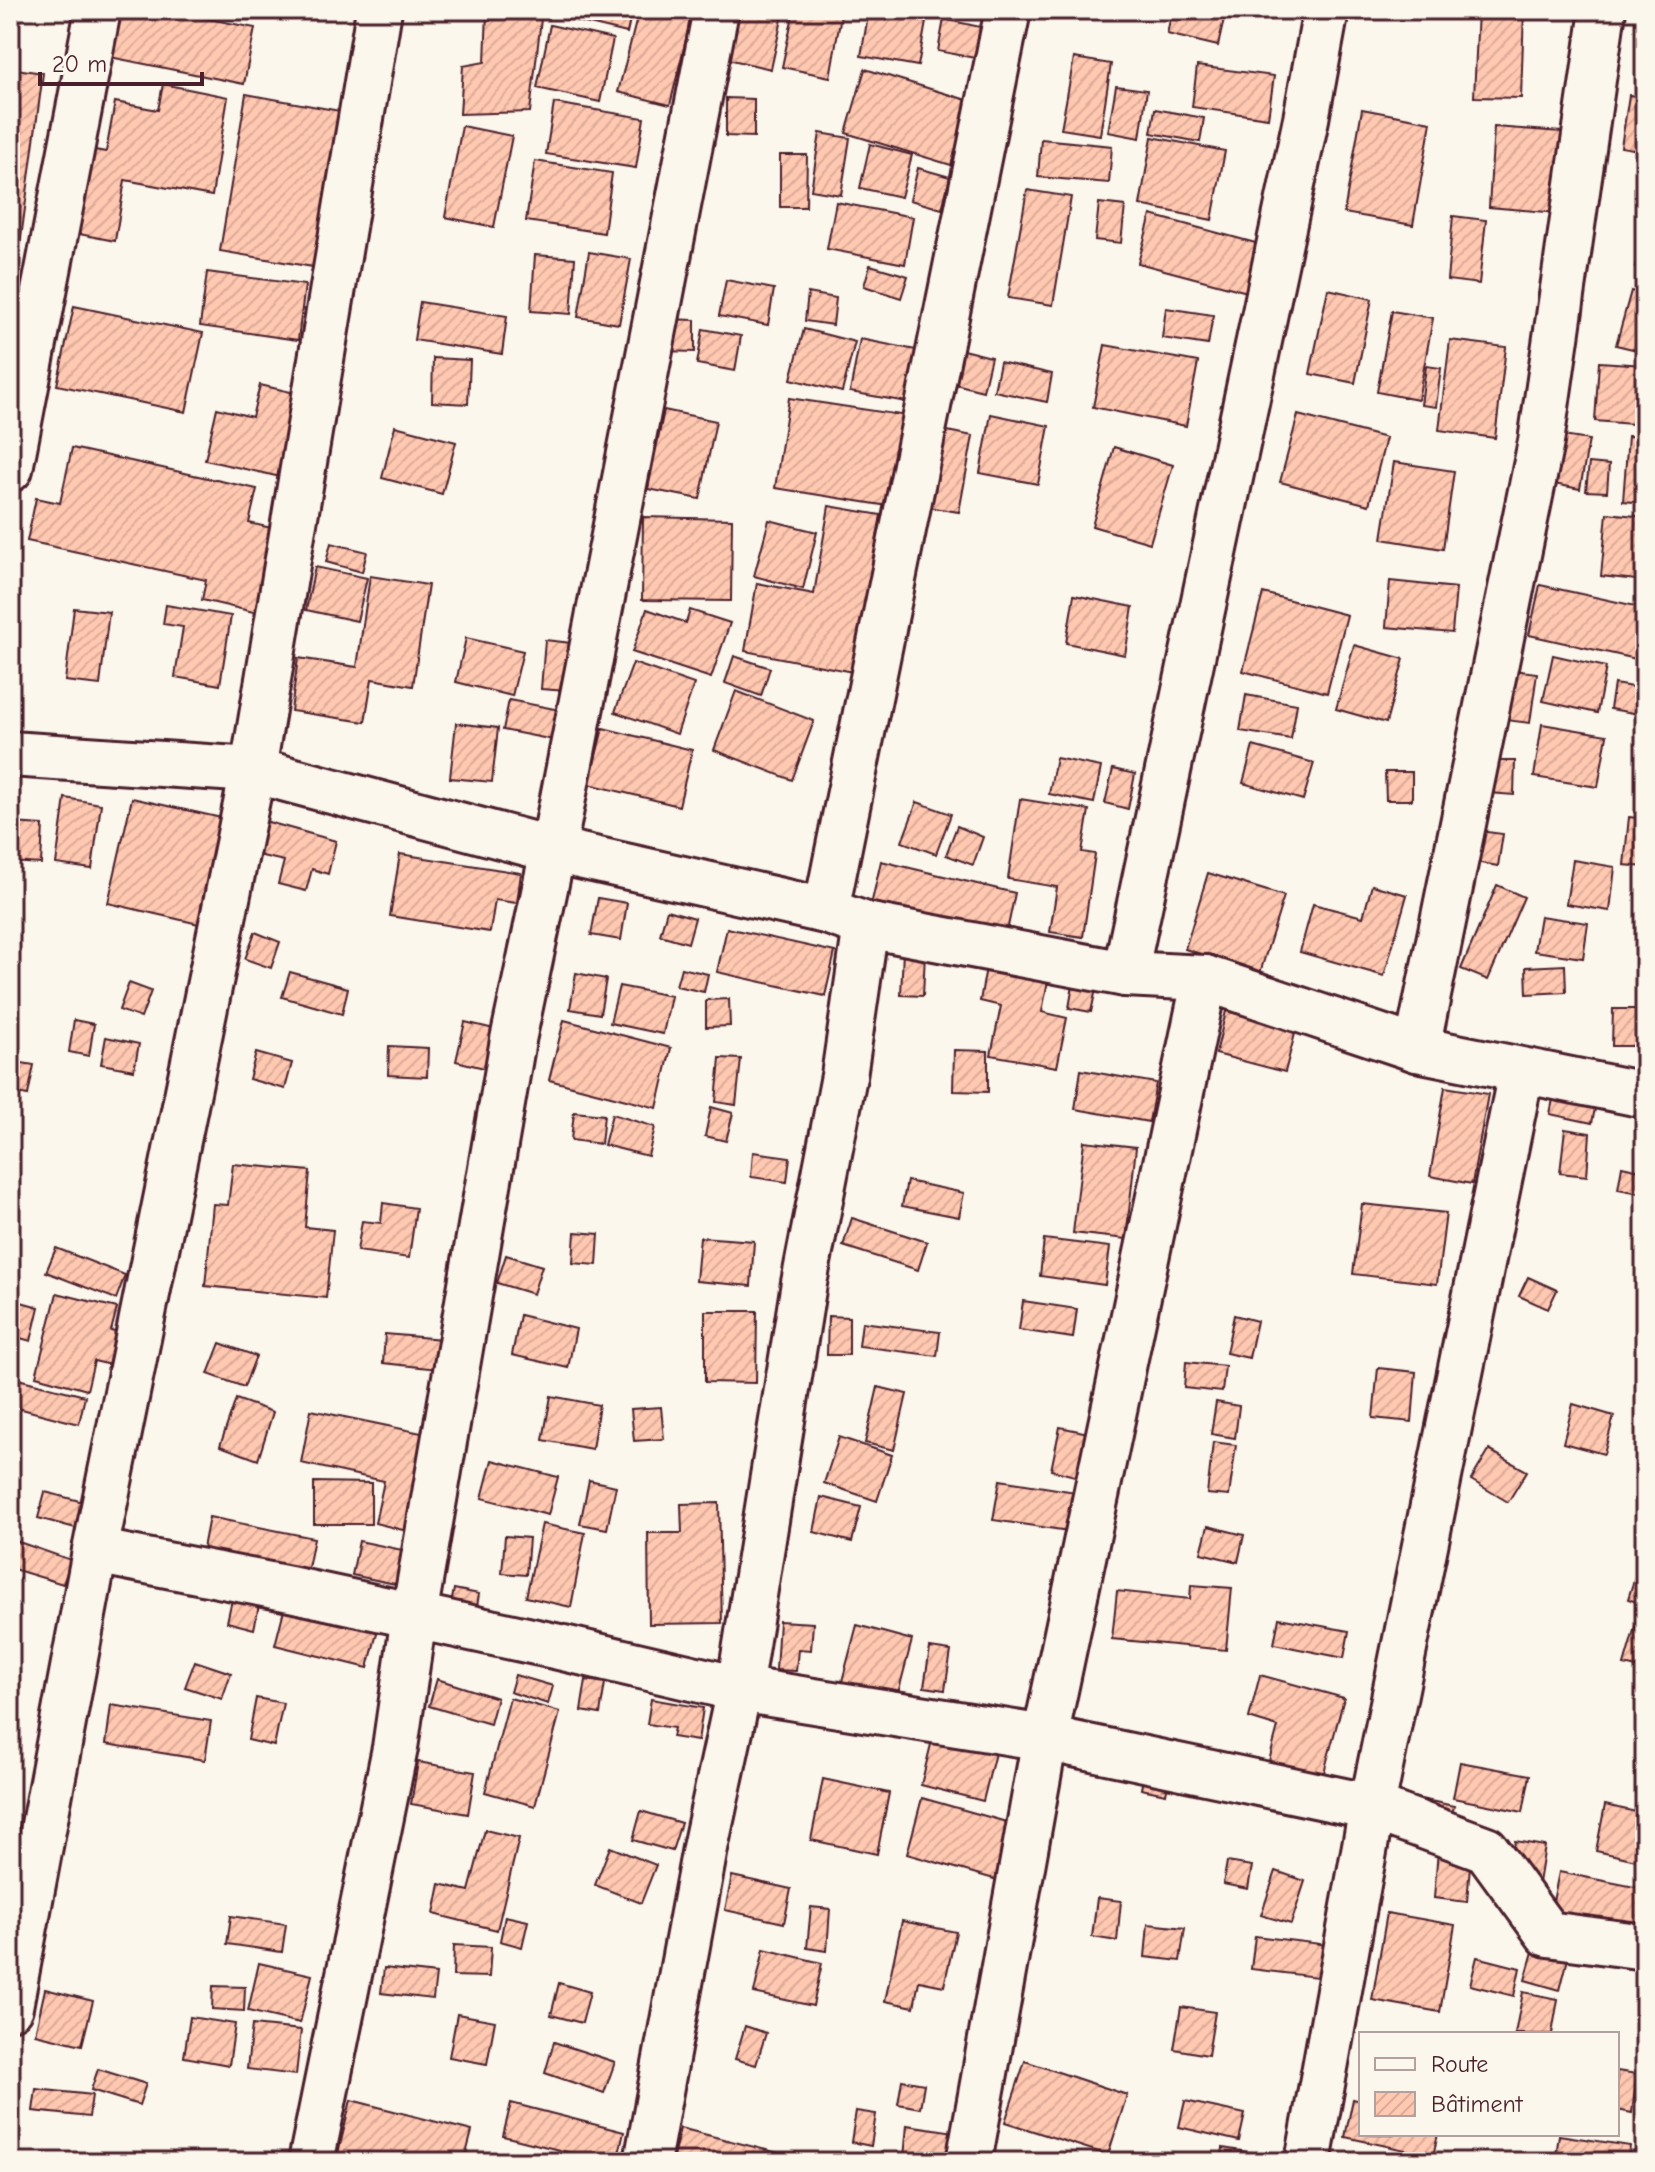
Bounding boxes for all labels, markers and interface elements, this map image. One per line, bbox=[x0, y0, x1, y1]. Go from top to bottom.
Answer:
scale bar bbox=[40, 36, 202, 86]
text: 20 m bbox=[52, 50, 107, 78]
legend bbox=[1359, 2032, 1619, 2136]
text: Route bbox=[1431, 2050, 1488, 2078]
text: Bâtiment bbox=[1431, 2090, 1524, 2118]

